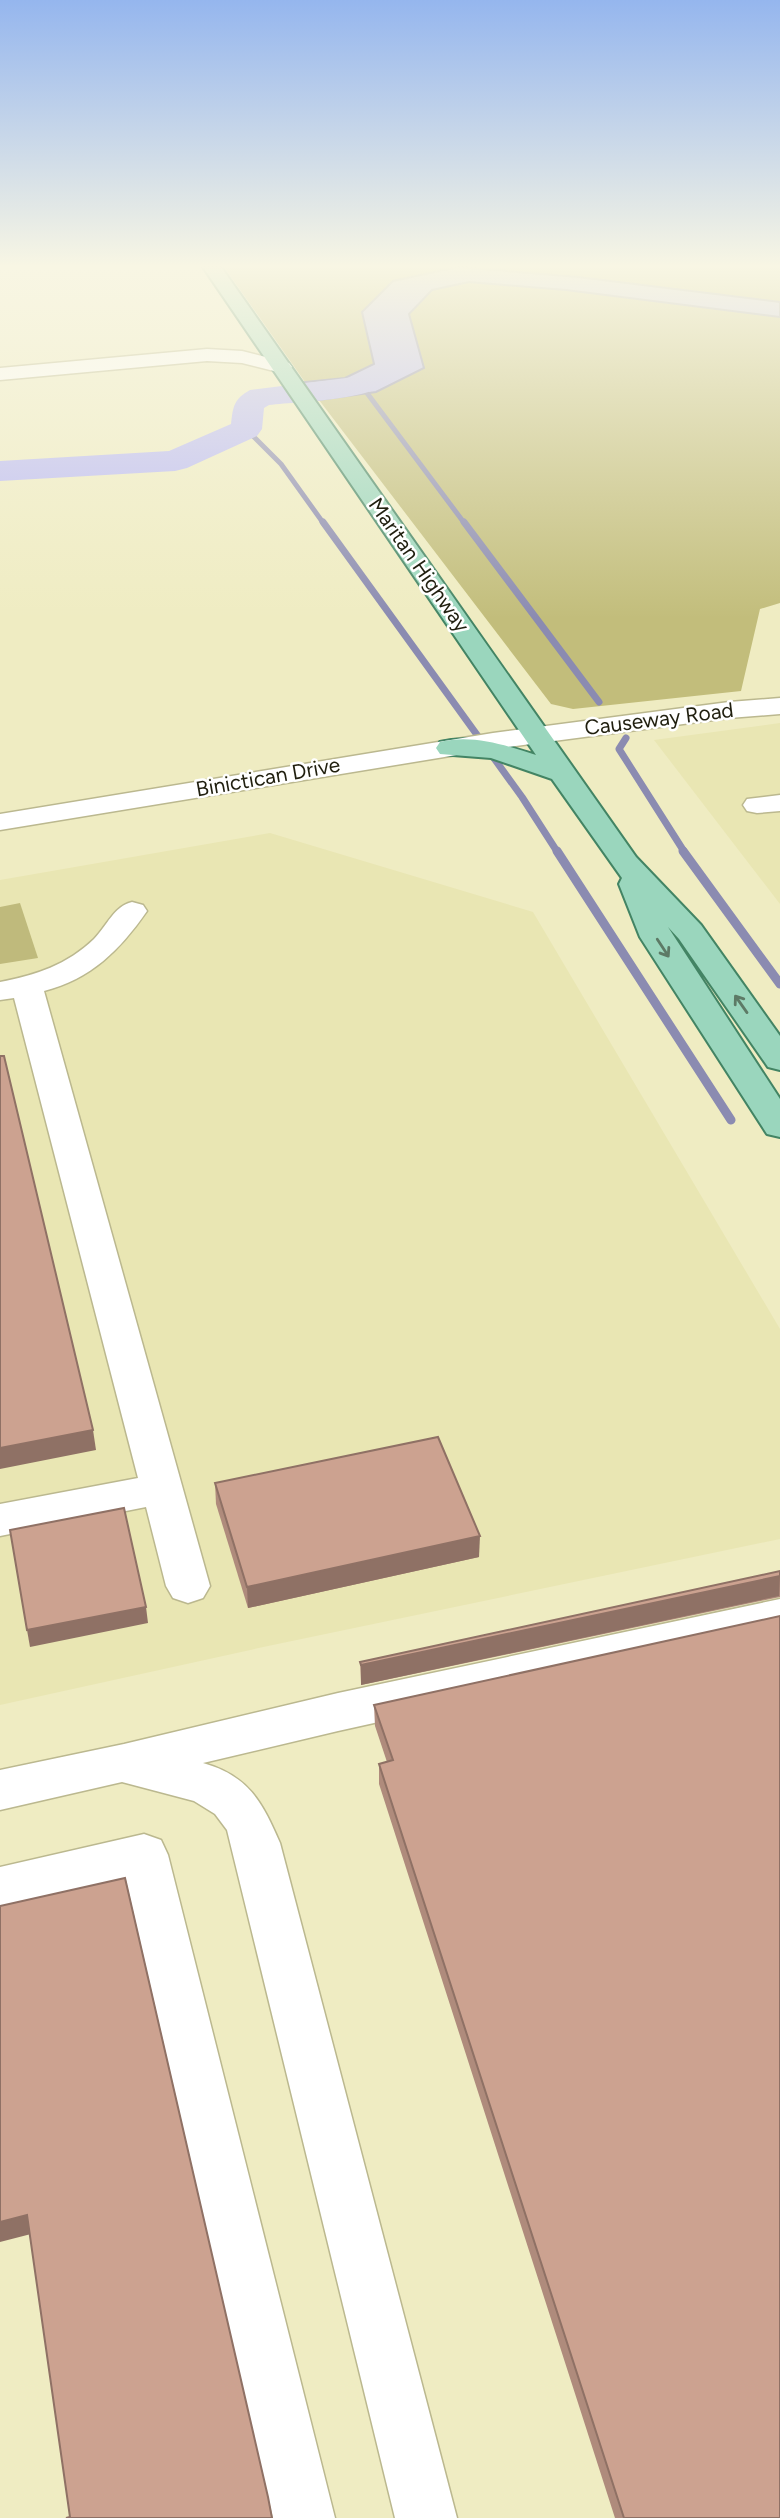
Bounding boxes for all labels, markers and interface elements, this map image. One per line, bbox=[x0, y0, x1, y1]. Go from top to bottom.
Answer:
street label: Maritan Highway bbox=[364, 493, 475, 637]
street label: Causeway Road bbox=[583, 697, 735, 740]
street label: Binictican Drive bbox=[194, 752, 342, 801]
one-way arrow bbox=[656, 937, 670, 957]
one-way arrow bbox=[734, 995, 748, 1014]

